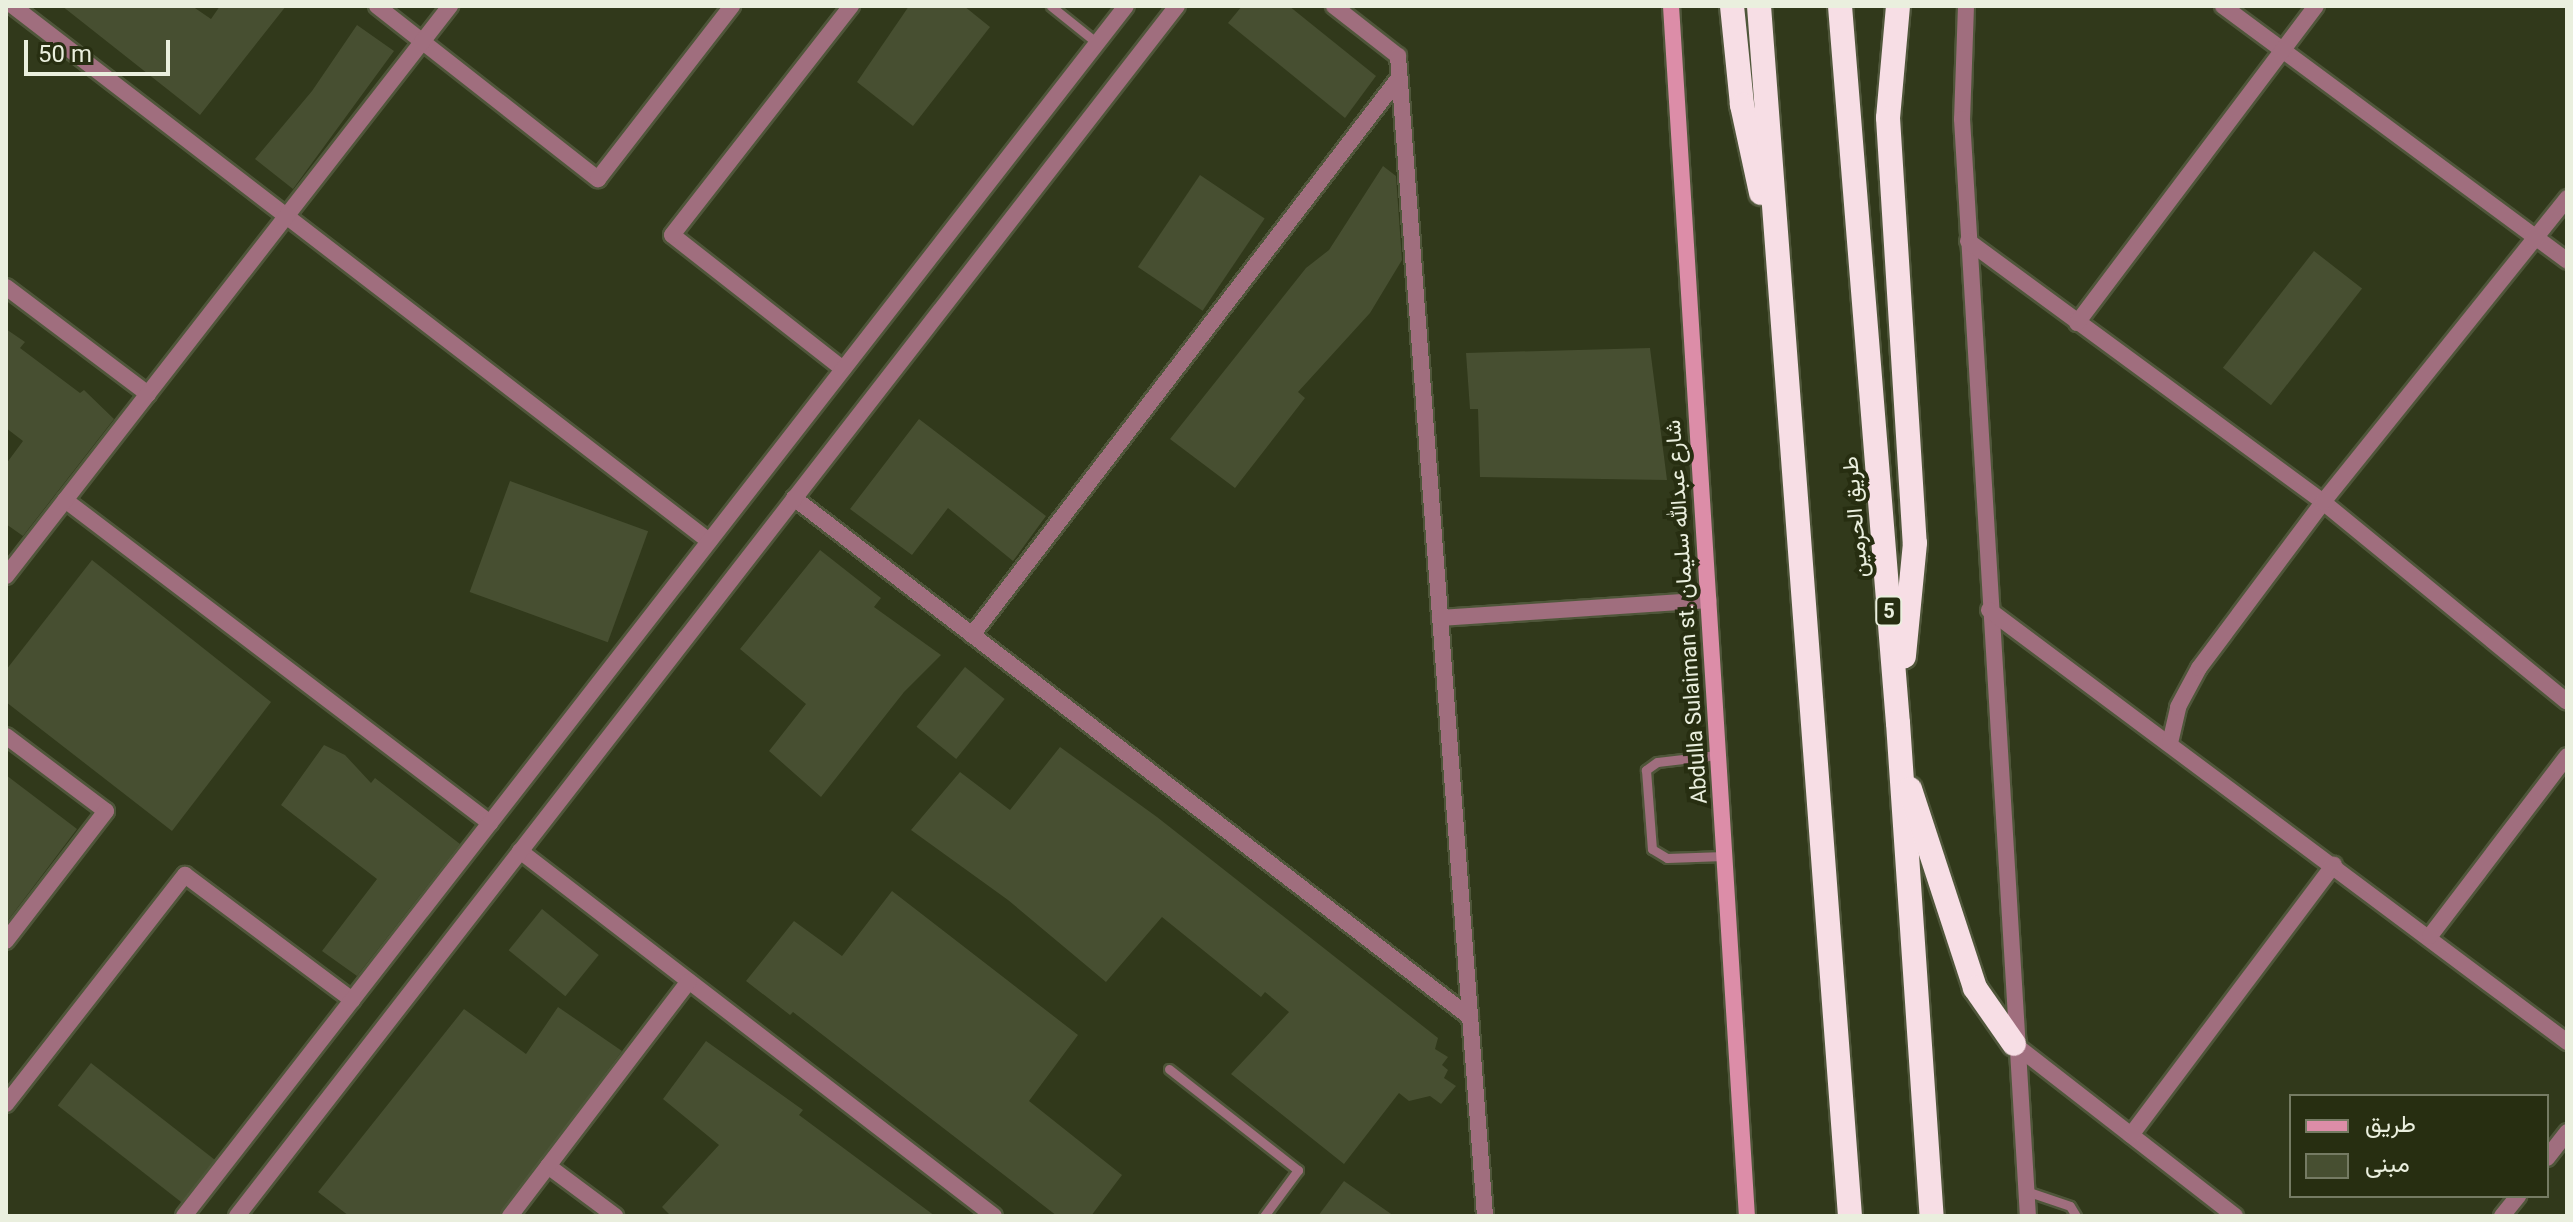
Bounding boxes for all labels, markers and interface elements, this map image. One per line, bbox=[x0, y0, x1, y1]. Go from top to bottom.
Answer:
scale bar bbox=[28, 24, 174, 74]
text: 50 m bbox=[38, 40, 92, 68]
street label: Abdulla Sulaiman st. شارع عبدالله سليمان bbox=[1659, 419, 1713, 805]
street label: طريق الحرمين bbox=[1837, 455, 1873, 579]
road number: 5 bbox=[1875, 595, 1903, 627]
legend bbox=[2289, 1094, 2549, 1198]
text: طريق bbox=[2365, 1110, 2416, 1138]
text: مبنى bbox=[2365, 1150, 2410, 1178]

